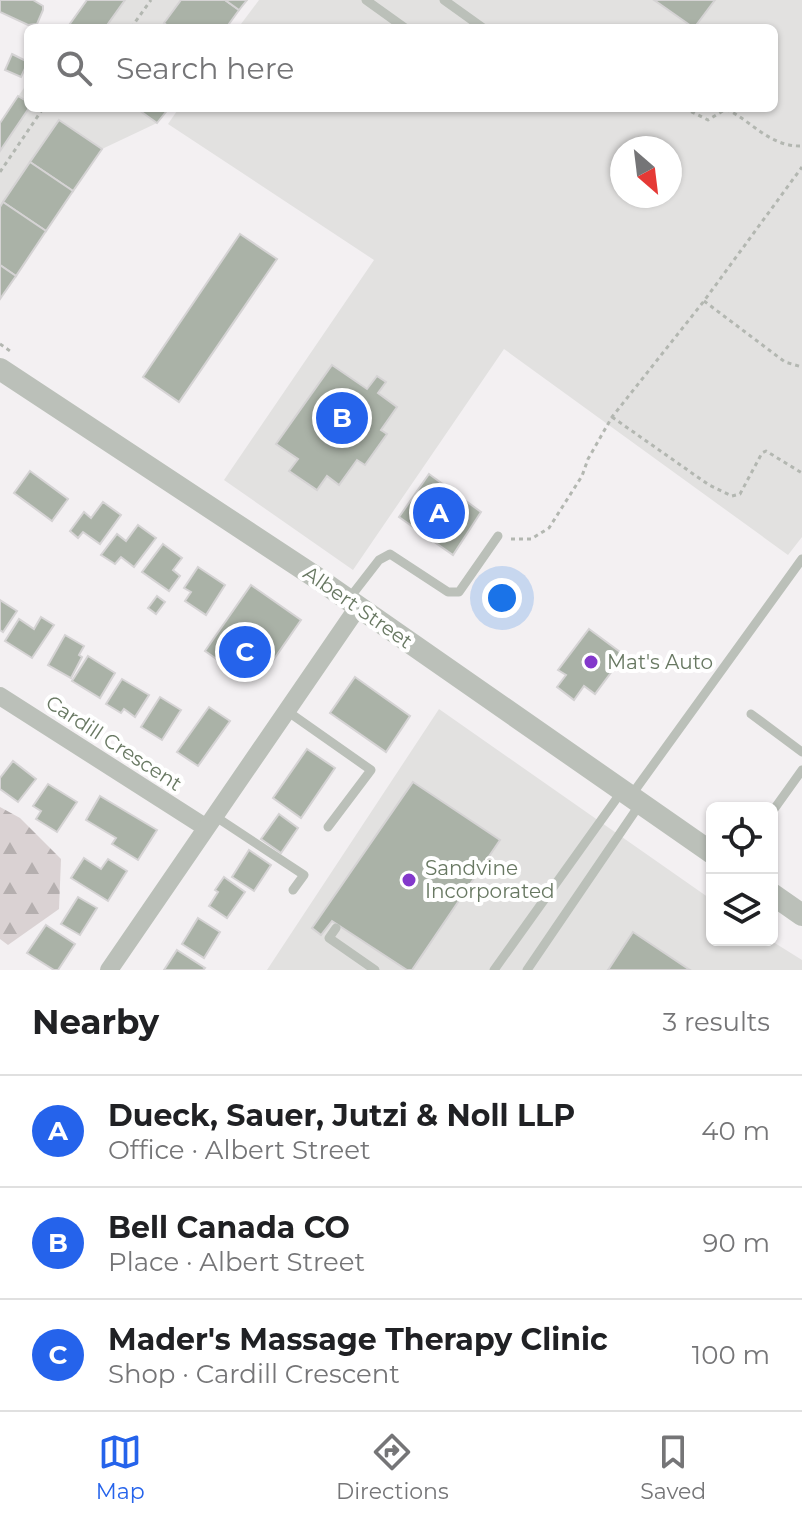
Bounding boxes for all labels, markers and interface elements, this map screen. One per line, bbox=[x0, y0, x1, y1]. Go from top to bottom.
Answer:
search box bbox=[24, 24, 778, 112]
icon: search bbox=[52, 46, 96, 90]
text: Search here bbox=[116, 50, 294, 87]
north arrow bbox=[610, 136, 682, 208]
pin: B bbox=[316, 388, 368, 448]
pin: A bbox=[413, 483, 465, 543]
street label: Albert Street bbox=[299, 561, 417, 653]
your location bbox=[482, 578, 522, 618]
pin: C bbox=[219, 622, 271, 682]
place label: Mat's Auto bbox=[607, 650, 713, 674]
marker: Mat's Auto bbox=[582, 653, 600, 671]
street label: Cardill Crescent bbox=[42, 690, 186, 796]
map controls bbox=[706, 802, 778, 946]
button: locate bbox=[706, 802, 778, 874]
place label: Sandvine Incorporated bbox=[425, 856, 555, 903]
marker: Sandvine Incorporated bbox=[400, 871, 418, 889]
button: layers bbox=[706, 874, 778, 946]
text: Nearby bbox=[32, 1001, 159, 1043]
text: 3 results bbox=[663, 1006, 770, 1038]
text: Dueck, Sauer, Jutzi & Noll LLP bbox=[108, 1097, 575, 1134]
text: A bbox=[48, 1115, 68, 1147]
text: 40 m bbox=[701, 1115, 770, 1147]
text: Office · Albert Street bbox=[108, 1134, 371, 1166]
text: Bell Canada CO bbox=[108, 1209, 350, 1246]
text: B bbox=[48, 1227, 68, 1259]
text: 90 m bbox=[703, 1227, 770, 1259]
text: Place · Albert Street bbox=[108, 1246, 365, 1278]
text: Mader's Massage Therapy Clinic bbox=[108, 1321, 608, 1358]
text: C bbox=[49, 1339, 67, 1371]
text: 100 m bbox=[692, 1339, 770, 1371]
text: Shop · Cardill Crescent bbox=[108, 1358, 400, 1390]
tab: Map bbox=[96, 1430, 145, 1505]
tab: Directions bbox=[336, 1430, 449, 1505]
tab: Saved bbox=[640, 1430, 706, 1505]

